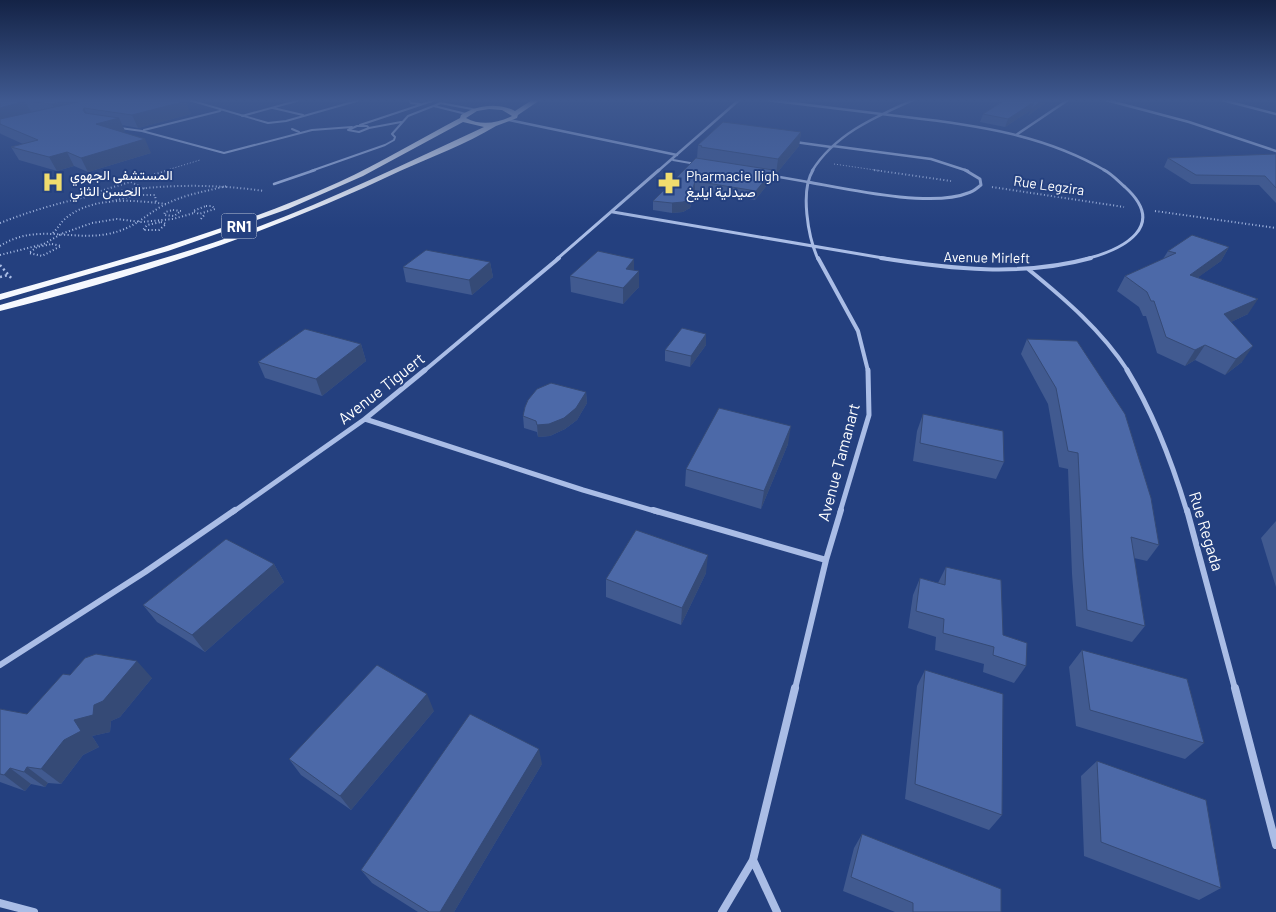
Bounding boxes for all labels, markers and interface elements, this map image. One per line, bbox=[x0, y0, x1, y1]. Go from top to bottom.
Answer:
place label: المستشفى الجهوي الحسن الثاني bbox=[70, 166, 173, 203]
place label: Pharmacie Iligh صيدلية ايليغ bbox=[686, 167, 779, 203]
hospital icon: المستشفى الجهوي الحسن الثاني bbox=[40, 169, 66, 195]
pharmacy icon: Pharmacie Iligh صيدلية ايليغ bbox=[656, 170, 682, 196]
street label: Rue Legzira bbox=[1013, 172, 1085, 198]
road number: RN1 bbox=[222, 214, 256, 238]
street label: Avenue Mirleft bbox=[944, 248, 1030, 266]
street label: Avenue Tiguert bbox=[334, 348, 428, 428]
street label: Avenue Tamanart bbox=[813, 401, 863, 523]
street label: Rue Regada bbox=[1186, 489, 1228, 573]

